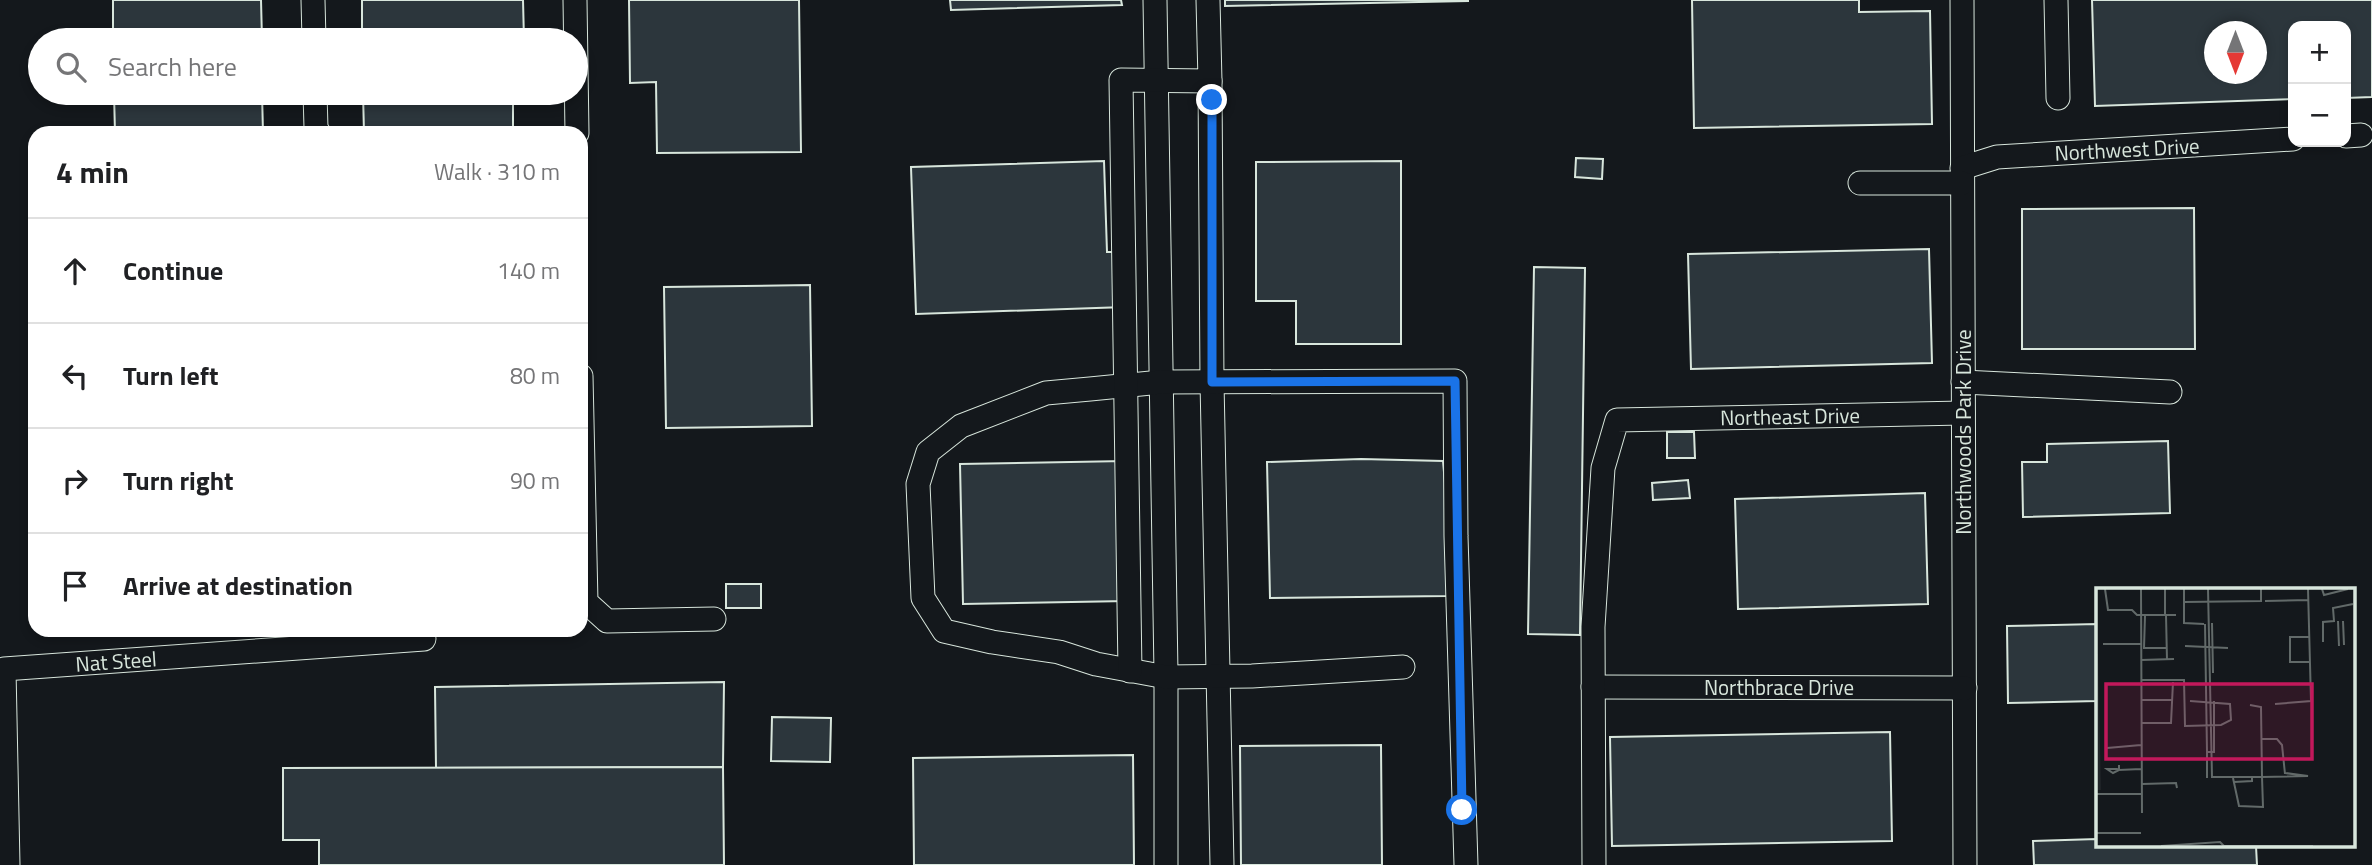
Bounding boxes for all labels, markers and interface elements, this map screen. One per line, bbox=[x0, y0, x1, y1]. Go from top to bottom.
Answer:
north arrow bbox=[2204, 21, 2267, 84]
map controls bbox=[2288, 21, 2351, 147]
button: + bbox=[2288, 21, 2351, 84]
search box bbox=[28, 28, 588, 105]
text: Search here bbox=[108, 47, 237, 86]
icon: search bbox=[52, 48, 90, 86]
route end bbox=[1196, 84, 1227, 115]
button: − bbox=[2288, 84, 2351, 147]
street label: Northwest Drive bbox=[2054, 129, 2200, 169]
text: 4 min bbox=[56, 149, 129, 195]
text: Walk · 310 m bbox=[434, 154, 560, 189]
text: Continue bbox=[123, 251, 223, 290]
icon: ahead bbox=[56, 252, 94, 290]
text: 140 m bbox=[497, 253, 560, 288]
street label: Northwoods Park Drive bbox=[1947, 329, 1979, 535]
text: Turn left bbox=[123, 356, 218, 395]
icon: left bbox=[56, 357, 94, 395]
text: 80 m bbox=[510, 358, 560, 393]
street label: Northeast Drive bbox=[1720, 399, 1860, 433]
text: Turn right bbox=[123, 461, 234, 500]
icon: right bbox=[56, 462, 94, 500]
text: 90 m bbox=[510, 463, 560, 498]
text: Arrive at destination bbox=[123, 566, 353, 605]
icon: arrive bbox=[56, 567, 94, 605]
inset map bbox=[2096, 588, 2354, 848]
street label: Nat Steel bbox=[74, 642, 158, 680]
street label: Northbrace Drive bbox=[1704, 671, 1854, 703]
route start bbox=[1446, 794, 1477, 825]

